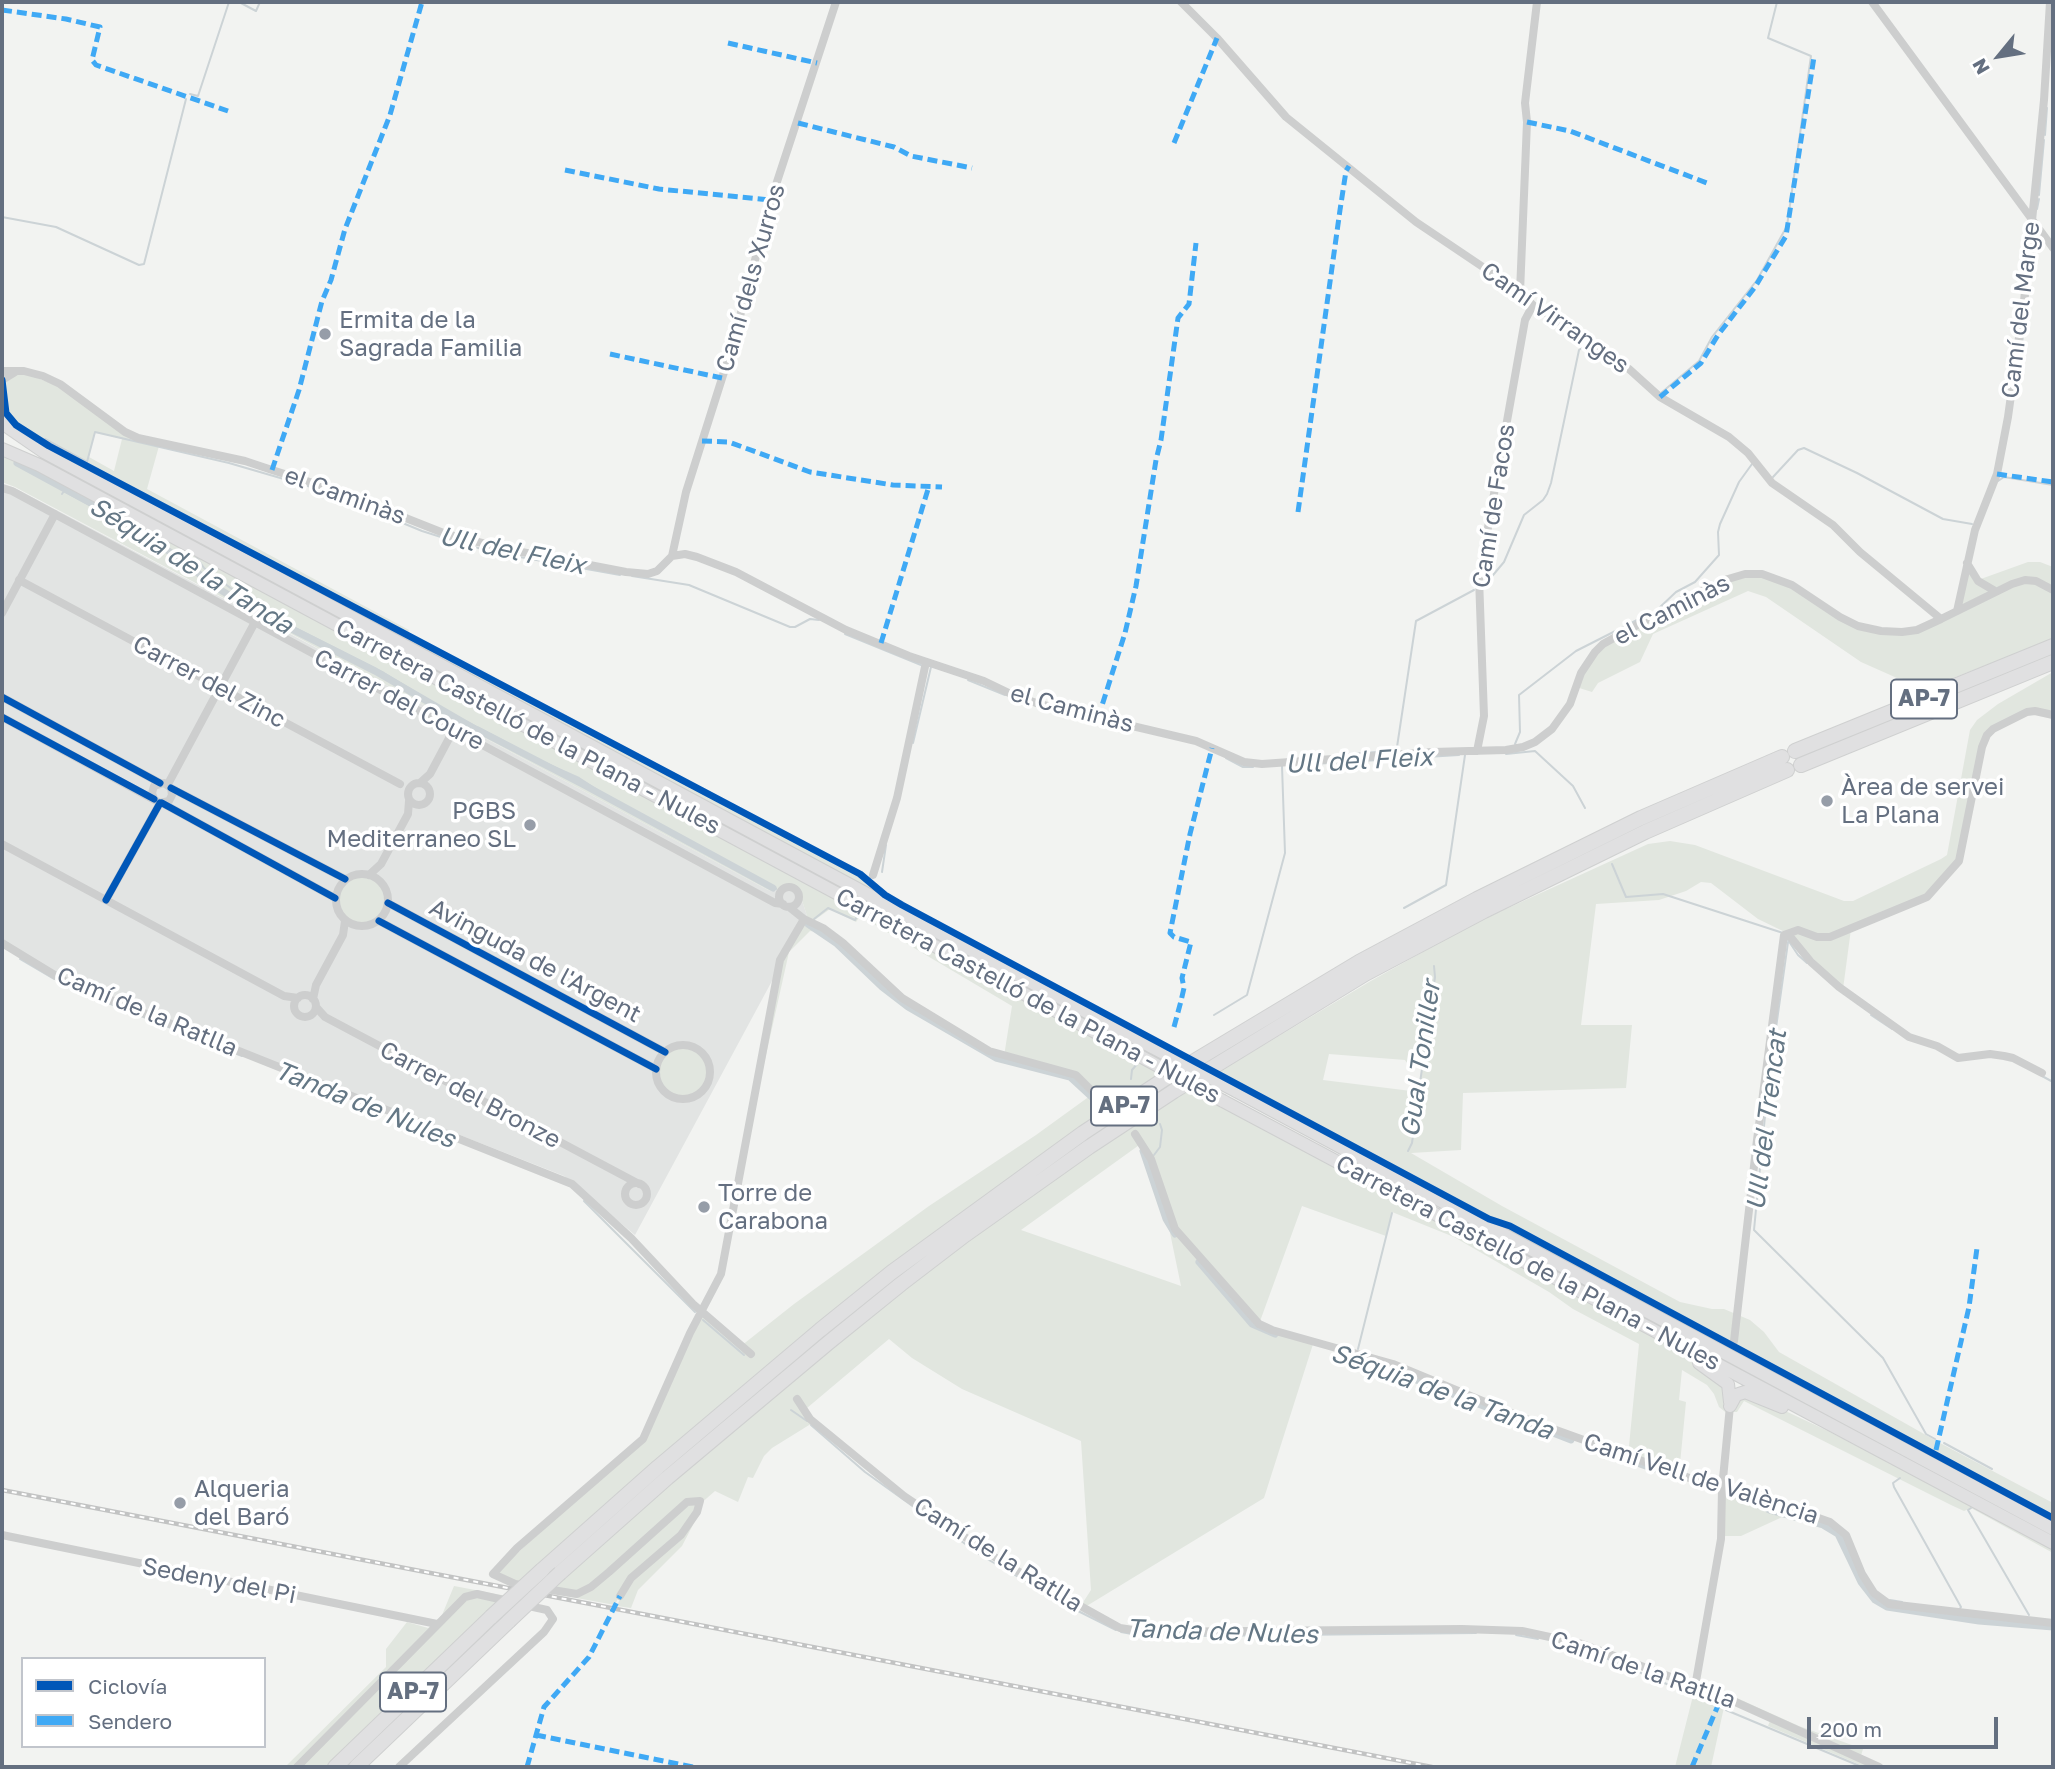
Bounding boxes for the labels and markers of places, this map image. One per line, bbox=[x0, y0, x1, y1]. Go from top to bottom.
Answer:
place label: Ermita de la Sagrada Familia bbox=[339, 306, 522, 362]
marker: Ermita de la Sagrada Familia bbox=[317, 326, 333, 342]
place label: Àrea de servei La Plana bbox=[1841, 773, 2004, 829]
marker: Àrea de servei La Plana bbox=[1819, 793, 1835, 809]
place label: PGBS Mediterraneo SL bbox=[327, 797, 516, 853]
marker: PGBS Mediterraneo SL bbox=[522, 817, 538, 833]
place label: Torre de Carabona bbox=[718, 1179, 828, 1235]
marker: Torre de Carabona bbox=[696, 1199, 712, 1215]
place label: Alqueria del Baró bbox=[194, 1475, 290, 1531]
marker: Alqueria del Baró bbox=[172, 1495, 188, 1511]

